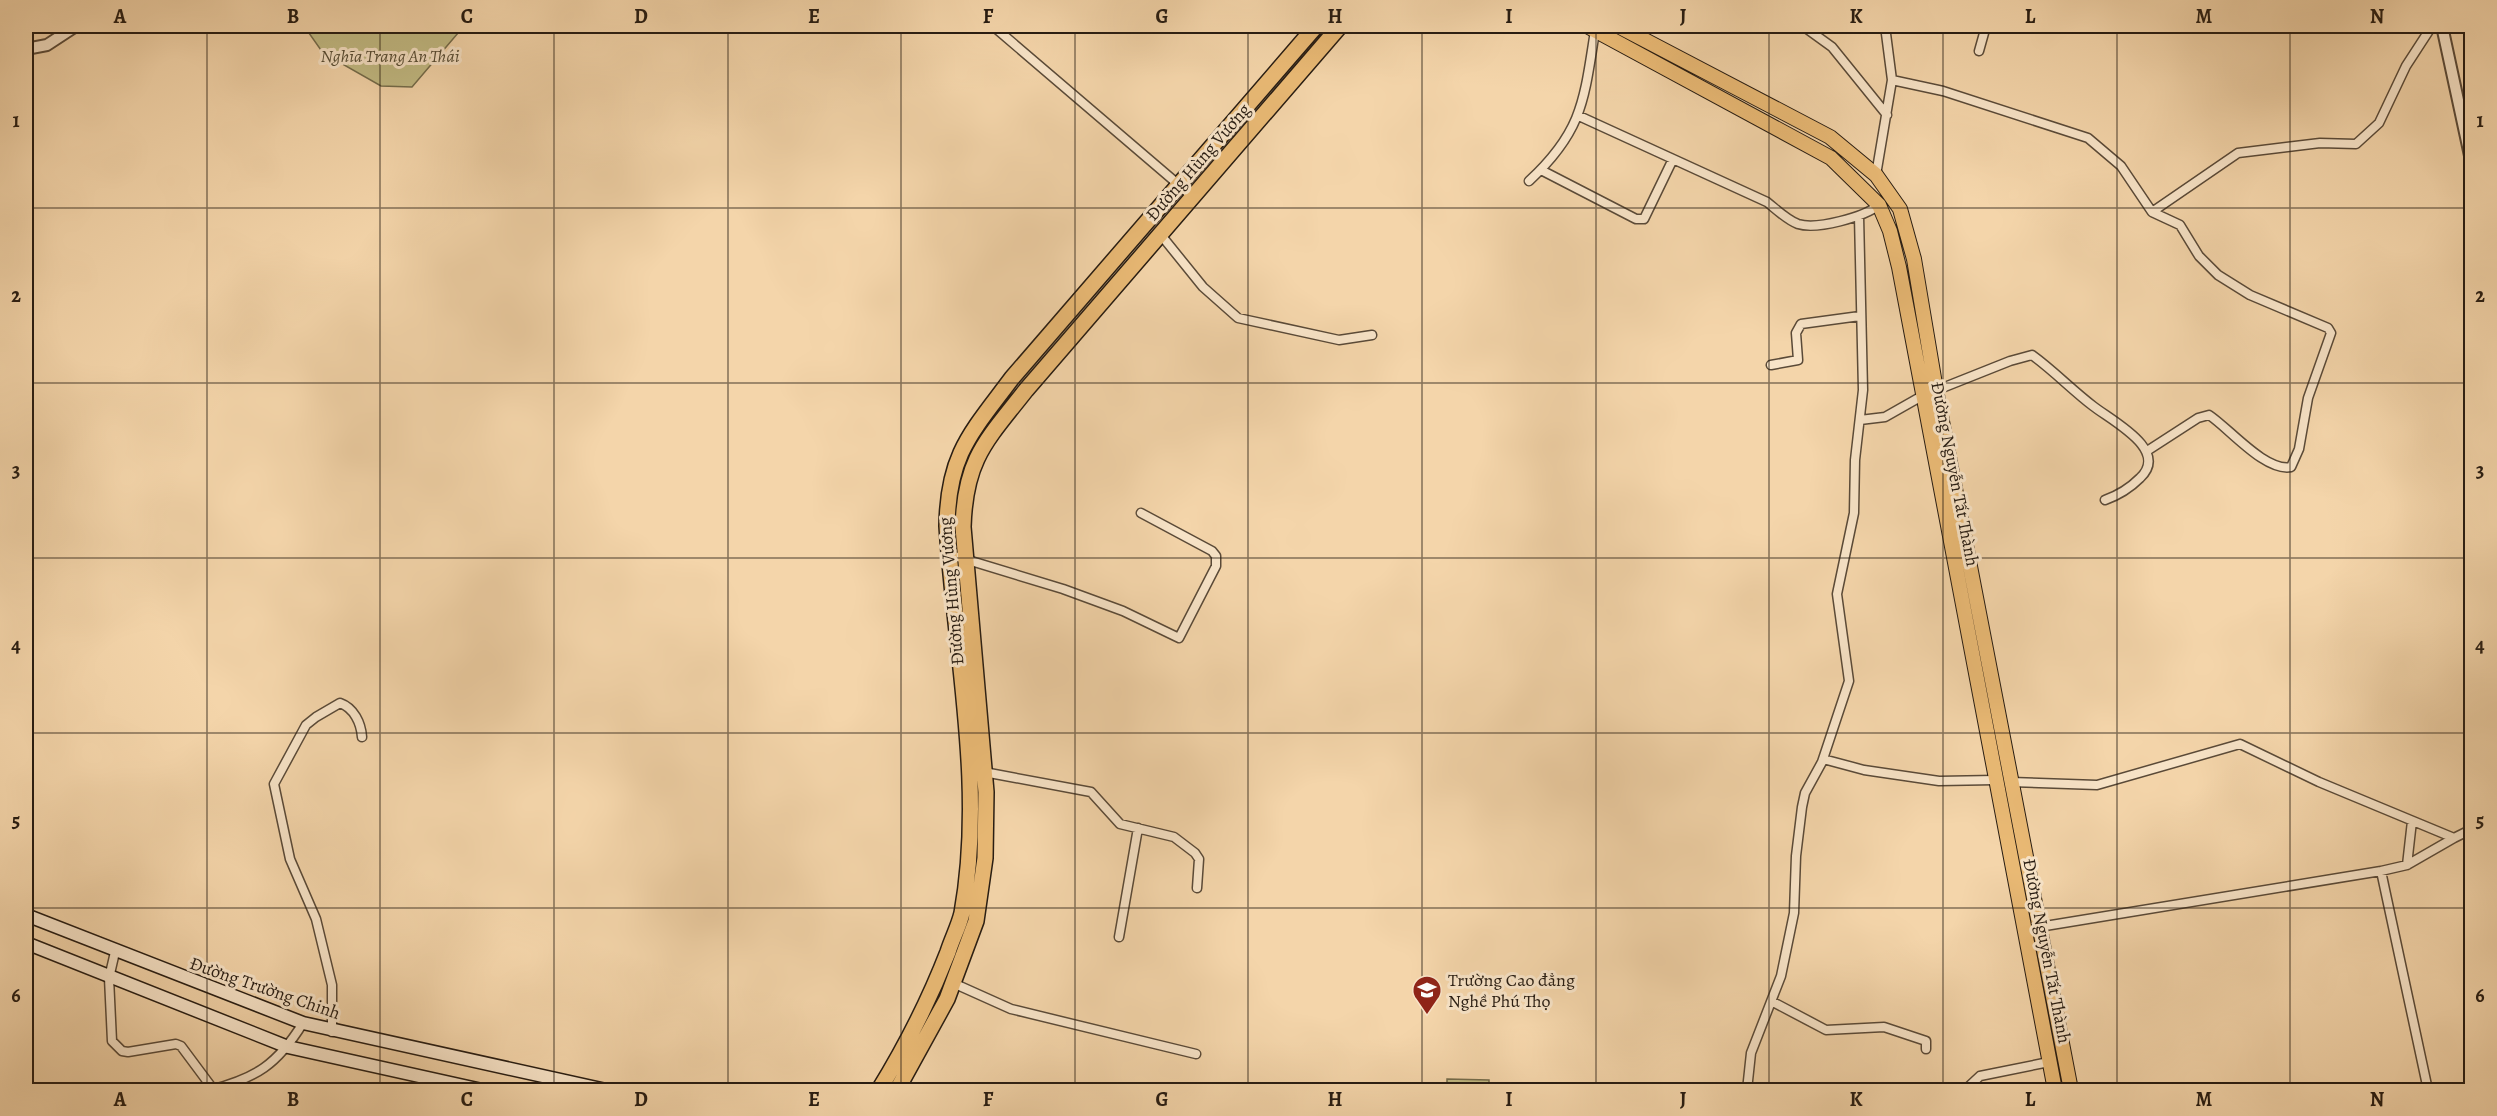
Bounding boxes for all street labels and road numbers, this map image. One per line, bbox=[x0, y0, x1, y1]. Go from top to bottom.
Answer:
street label: Đường Hùng Vương bbox=[1140, 98, 1256, 226]
street label: Đường Nguyễn Tất Thành bbox=[1925, 380, 1985, 569]
street label: Đường Hùng Vương bbox=[933, 516, 969, 666]
street label: Đường Nguyễn Tất Thành bbox=[2017, 857, 2077, 1046]
street label: Đường Trường Chinh bbox=[186, 951, 344, 1025]

